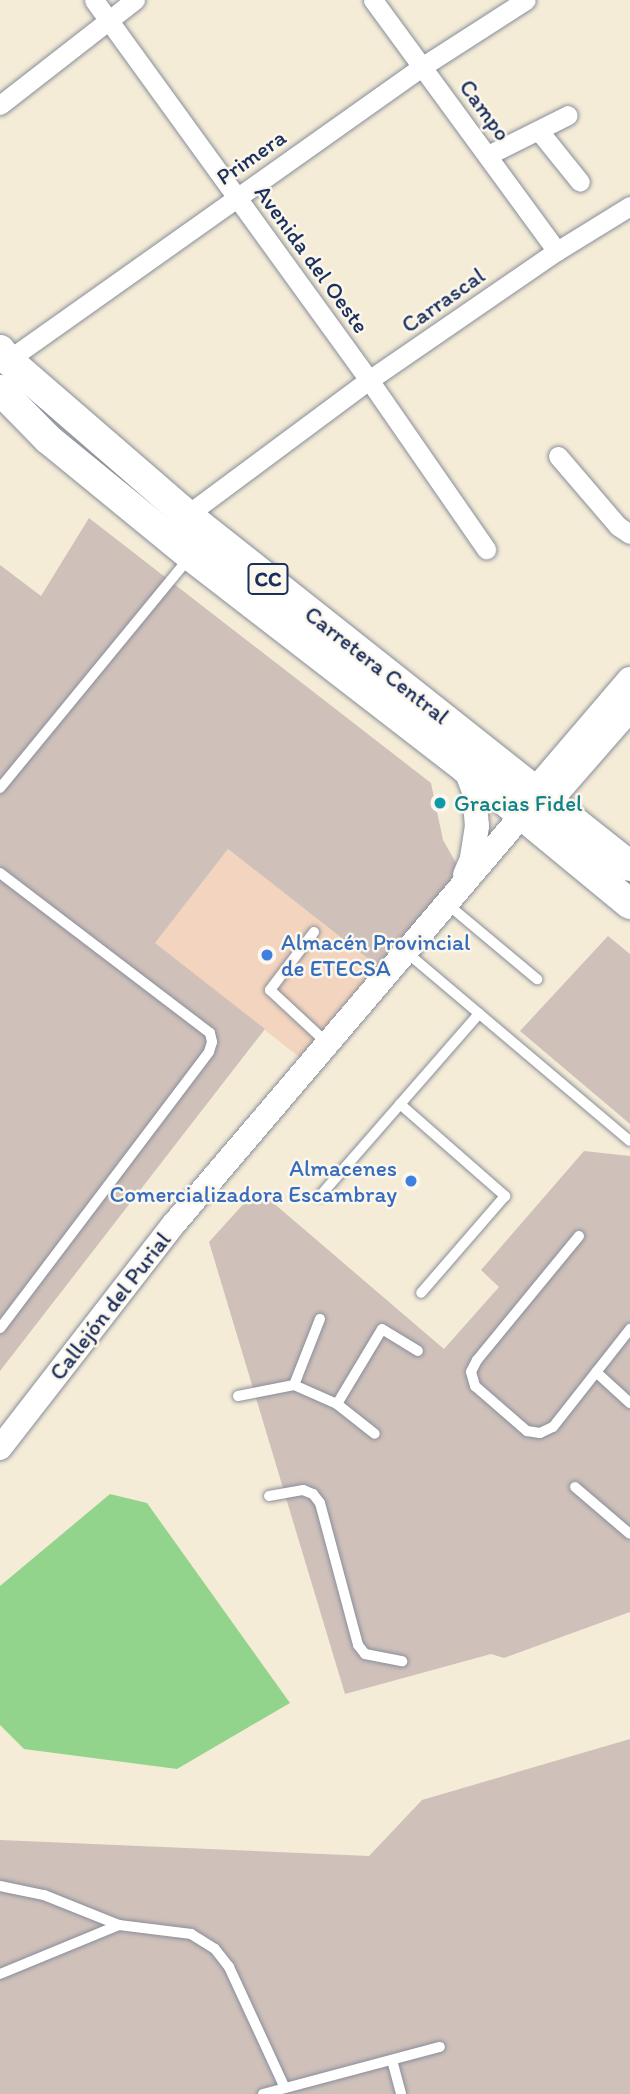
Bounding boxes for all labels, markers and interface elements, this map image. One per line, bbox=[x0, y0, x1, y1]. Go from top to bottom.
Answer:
street label: Campo bbox=[454, 74, 516, 146]
street label: Primera bbox=[211, 123, 291, 191]
street label: Avenida del Oeste bbox=[249, 180, 375, 338]
street label: Carrascal bbox=[396, 261, 490, 339]
road number: CC bbox=[247, 562, 289, 596]
street label: Carretera Central bbox=[299, 600, 455, 730]
place label: Gracias Fidel bbox=[454, 789, 583, 817]
marker: Gracias Fidel bbox=[432, 795, 448, 811]
place label: Almacén Provincial de ETECSA bbox=[281, 928, 471, 982]
marker: Almacén Provincial de ETECSA bbox=[259, 947, 275, 963]
place label: Almacenes Comercializadora Escambray bbox=[111, 1154, 397, 1208]
marker: Almacenes Comercializadora Escambray bbox=[403, 1173, 419, 1189]
street label: Callejón del Purial bbox=[43, 1226, 177, 1386]

